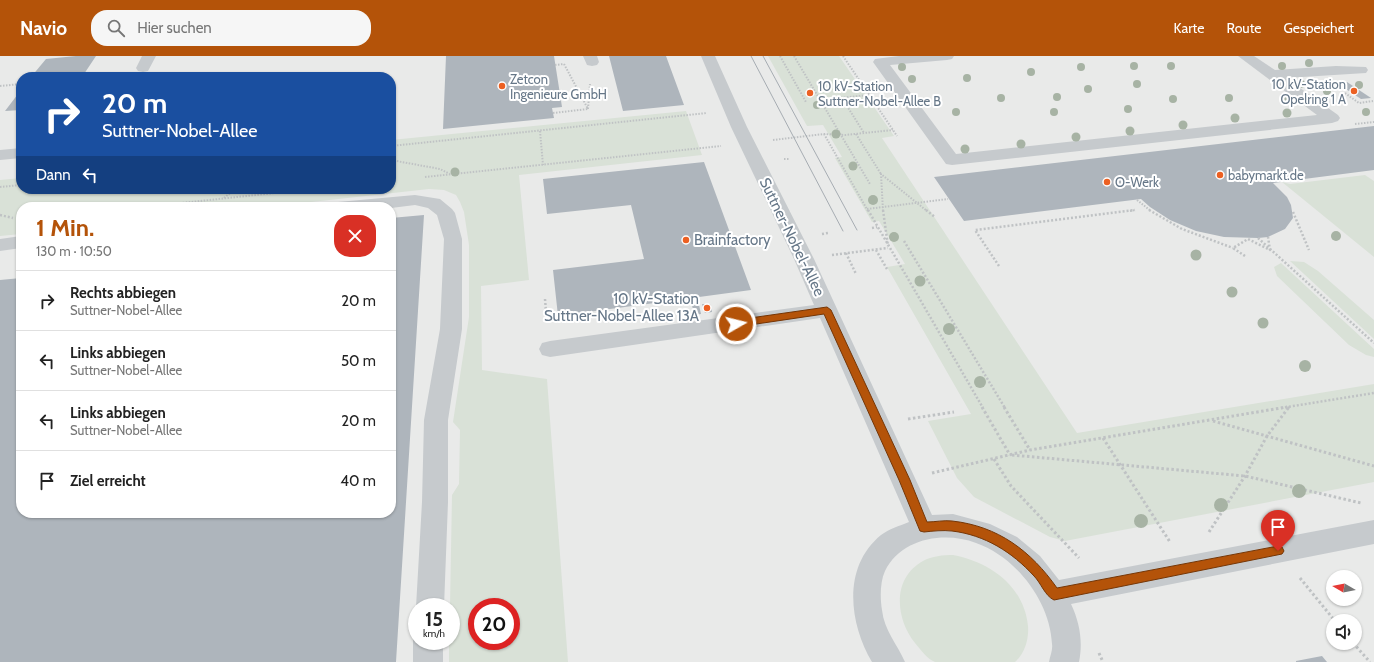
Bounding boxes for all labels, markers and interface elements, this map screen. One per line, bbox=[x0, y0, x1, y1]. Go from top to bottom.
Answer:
search box bbox=[91, 10, 371, 46]
text: Navio bbox=[20, 17, 67, 40]
icon: search bbox=[105, 17, 127, 39]
text: Hier suchen bbox=[137, 19, 212, 37]
text: Karte bbox=[1174, 19, 1204, 37]
text: Route bbox=[1226, 19, 1262, 37]
text: Gespeichert bbox=[1284, 19, 1354, 37]
place label: Zetcon Ingenieure GmbH bbox=[510, 71, 607, 102]
place label: 10 kV-Station Opelring 1 A bbox=[1272, 76, 1346, 107]
place label: 10 kV-Station Suttner-Nobel-Allee B bbox=[818, 78, 941, 109]
marker: Zetcon Ingenieure GmbH bbox=[497, 81, 507, 91]
text: 20 m bbox=[102, 86, 167, 120]
marker: 10 kV-Station Opelring 1 A bbox=[1349, 86, 1359, 96]
icon: right bbox=[36, 88, 88, 140]
marker: 10 kV-Station Suttner-Nobel-Allee B bbox=[805, 88, 815, 98]
text: Suttner-Nobel-Allee bbox=[102, 120, 257, 142]
icon: left bbox=[79, 164, 101, 186]
text: Dann bbox=[36, 166, 71, 184]
place label: babymarkt.de bbox=[1228, 167, 1304, 183]
marker: babymarkt.de bbox=[1215, 170, 1225, 180]
place label: O-Werk bbox=[1115, 174, 1159, 190]
street label: Suttner-Nobel-Allee bbox=[756, 175, 829, 299]
marker: O-Werk bbox=[1102, 177, 1112, 187]
text: 1 Min. bbox=[36, 213, 94, 242]
button: close bbox=[334, 215, 376, 257]
place label: Brainfactory bbox=[694, 231, 771, 249]
marker: Brainfactory bbox=[681, 235, 691, 245]
text: 130 m · 10:50 bbox=[36, 243, 112, 259]
text: Rechts abbiegen bbox=[70, 284, 176, 302]
icon: right bbox=[36, 290, 58, 312]
place label: 10 kV-Station Suttner-Nobel-Allee 13A bbox=[544, 290, 700, 325]
text: 20 m bbox=[341, 292, 376, 310]
text: Suttner-Nobel-Allee bbox=[70, 302, 182, 318]
marker: 10 kV-Station Suttner-Nobel-Allee 13A bbox=[702, 303, 712, 313]
position arrow bbox=[715, 303, 757, 345]
text: Links abbiegen bbox=[70, 344, 166, 362]
icon: left bbox=[36, 350, 58, 372]
text: 50 m bbox=[341, 352, 376, 370]
text: Suttner-Nobel-Allee bbox=[70, 362, 182, 378]
text: Links abbiegen bbox=[70, 404, 166, 422]
icon: left bbox=[36, 410, 58, 432]
text: 20 m bbox=[341, 412, 376, 430]
text: Suttner-Nobel-Allee bbox=[70, 422, 182, 438]
icon: arrive bbox=[36, 470, 58, 492]
text: Ziel erreicht bbox=[70, 472, 146, 490]
text: 40 m bbox=[340, 472, 376, 490]
pin bbox=[1261, 510, 1295, 551]
icon: arrive bbox=[1267, 516, 1289, 538]
north arrow bbox=[1326, 570, 1362, 606]
map controls bbox=[1326, 570, 1362, 650]
speed limit sign: 20 bbox=[468, 598, 520, 650]
text: 15 bbox=[425, 607, 443, 631]
button: sound bbox=[1326, 614, 1362, 650]
text: km/h bbox=[423, 627, 445, 640]

